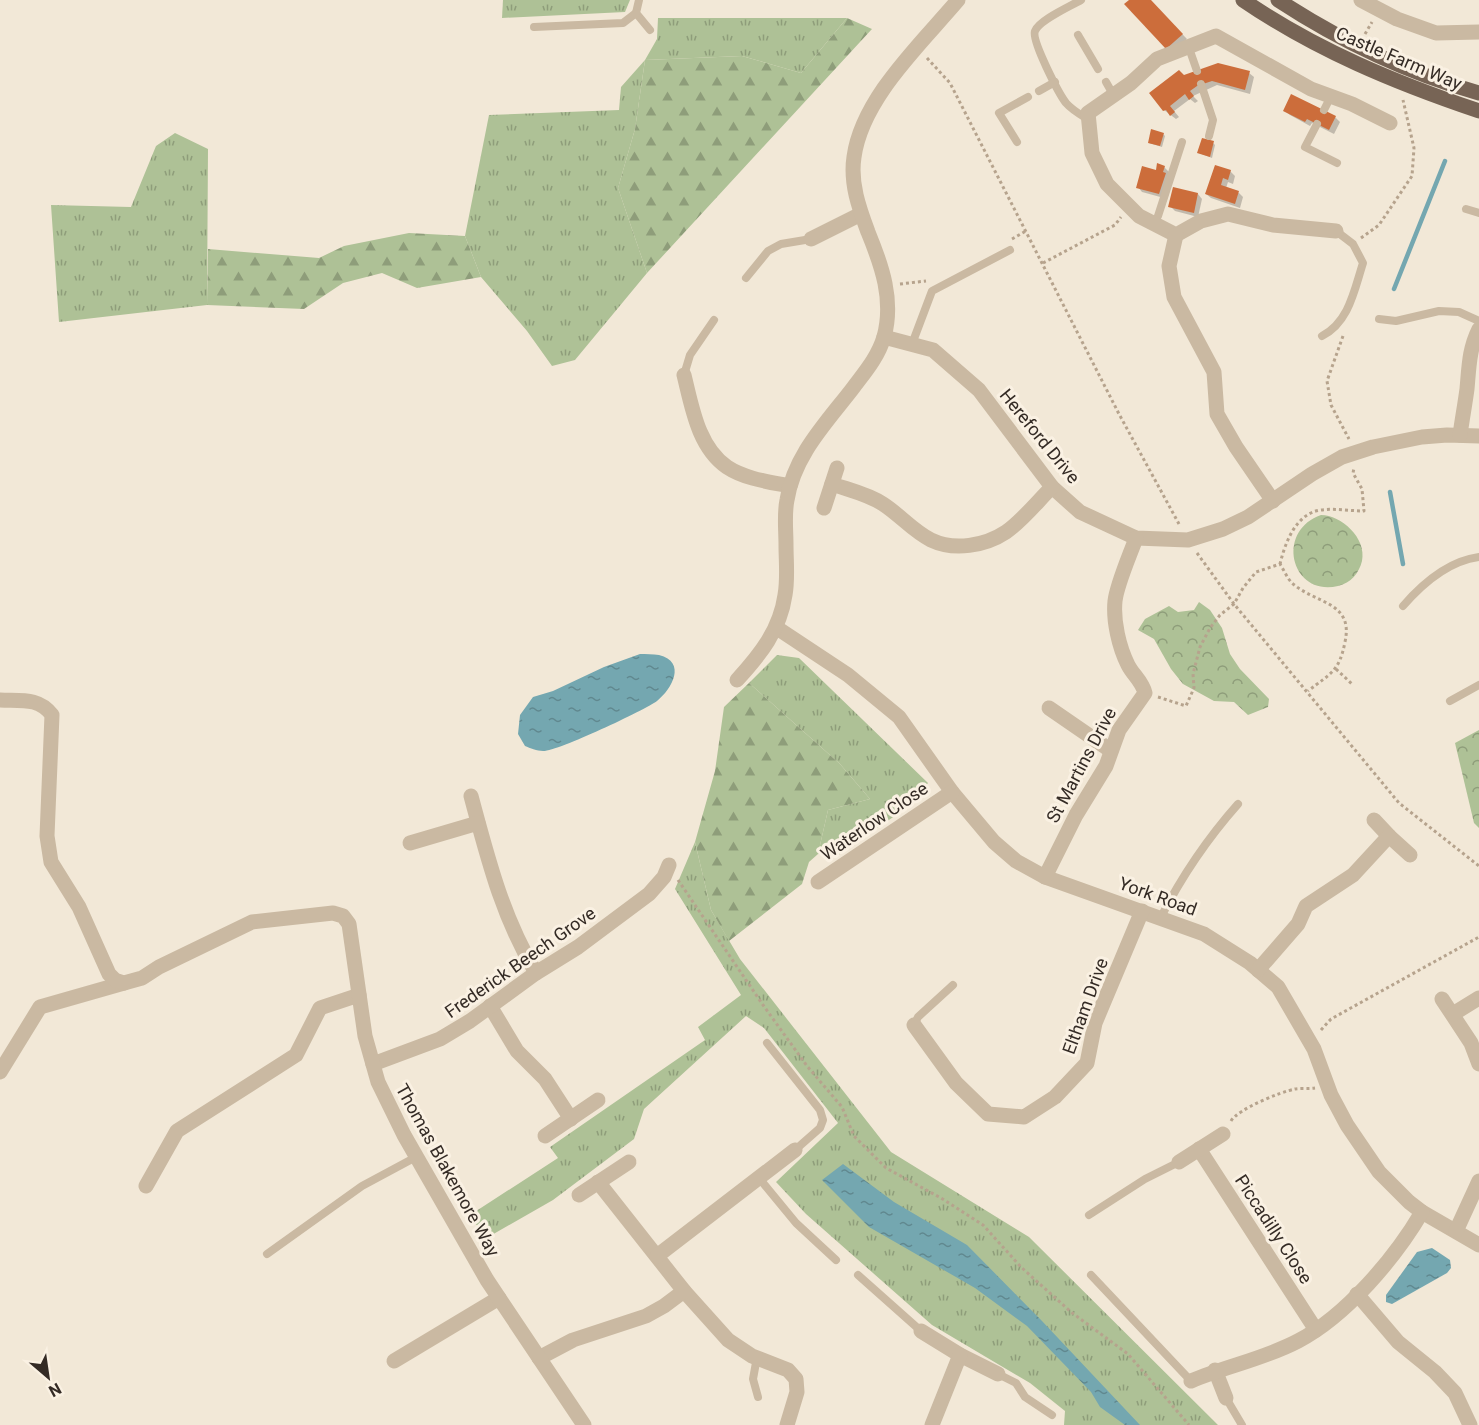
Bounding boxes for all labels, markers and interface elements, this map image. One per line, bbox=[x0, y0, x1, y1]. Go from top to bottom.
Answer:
street label: Castle Farm Way bbox=[1333, 22, 1466, 94]
street label: Hereford Drive bbox=[996, 385, 1084, 487]
street label: St Martins Drive bbox=[1042, 704, 1120, 826]
street label: Waterlow Close bbox=[816, 777, 932, 865]
street label: York Road bbox=[1116, 872, 1200, 920]
street label: Frederick Beech Grove bbox=[441, 902, 599, 1022]
street label: Eltham Drive bbox=[1058, 955, 1112, 1057]
street label: Thomas Blakemore Way bbox=[392, 1080, 504, 1260]
street label: Piccadilly Close bbox=[1231, 1171, 1317, 1287]
north arrow bbox=[18, 1347, 78, 1407]
text: N bbox=[45, 1379, 65, 1401]

